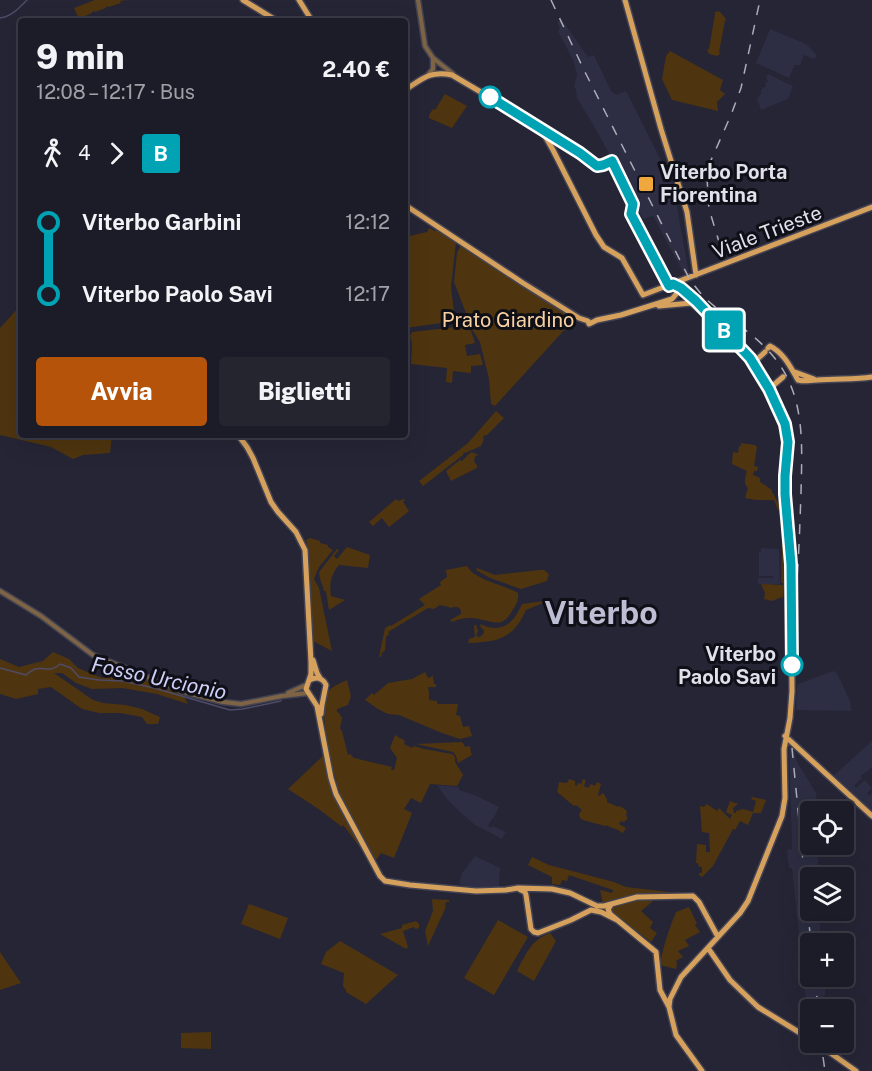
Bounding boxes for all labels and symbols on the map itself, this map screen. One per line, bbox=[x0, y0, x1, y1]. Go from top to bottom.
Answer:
unlabelled marker bbox=[479, 86, 501, 108]
place label: Viterbo Porta Fiorentina bbox=[660, 160, 787, 207]
marker: Viterbo Porta Fiorentina bbox=[637, 175, 655, 193]
street label: Viale Trieste bbox=[709, 200, 825, 264]
park label: Prato Giardino bbox=[442, 308, 574, 332]
line badge: B bbox=[704, 310, 744, 350]
district label: Viterbo bbox=[544, 594, 658, 631]
place label: Viterbo Paolo Savi bbox=[678, 642, 776, 689]
water label: Fosso Urcionio bbox=[89, 651, 229, 705]
marker: Viterbo Paolo Savi bbox=[781, 654, 803, 676]

